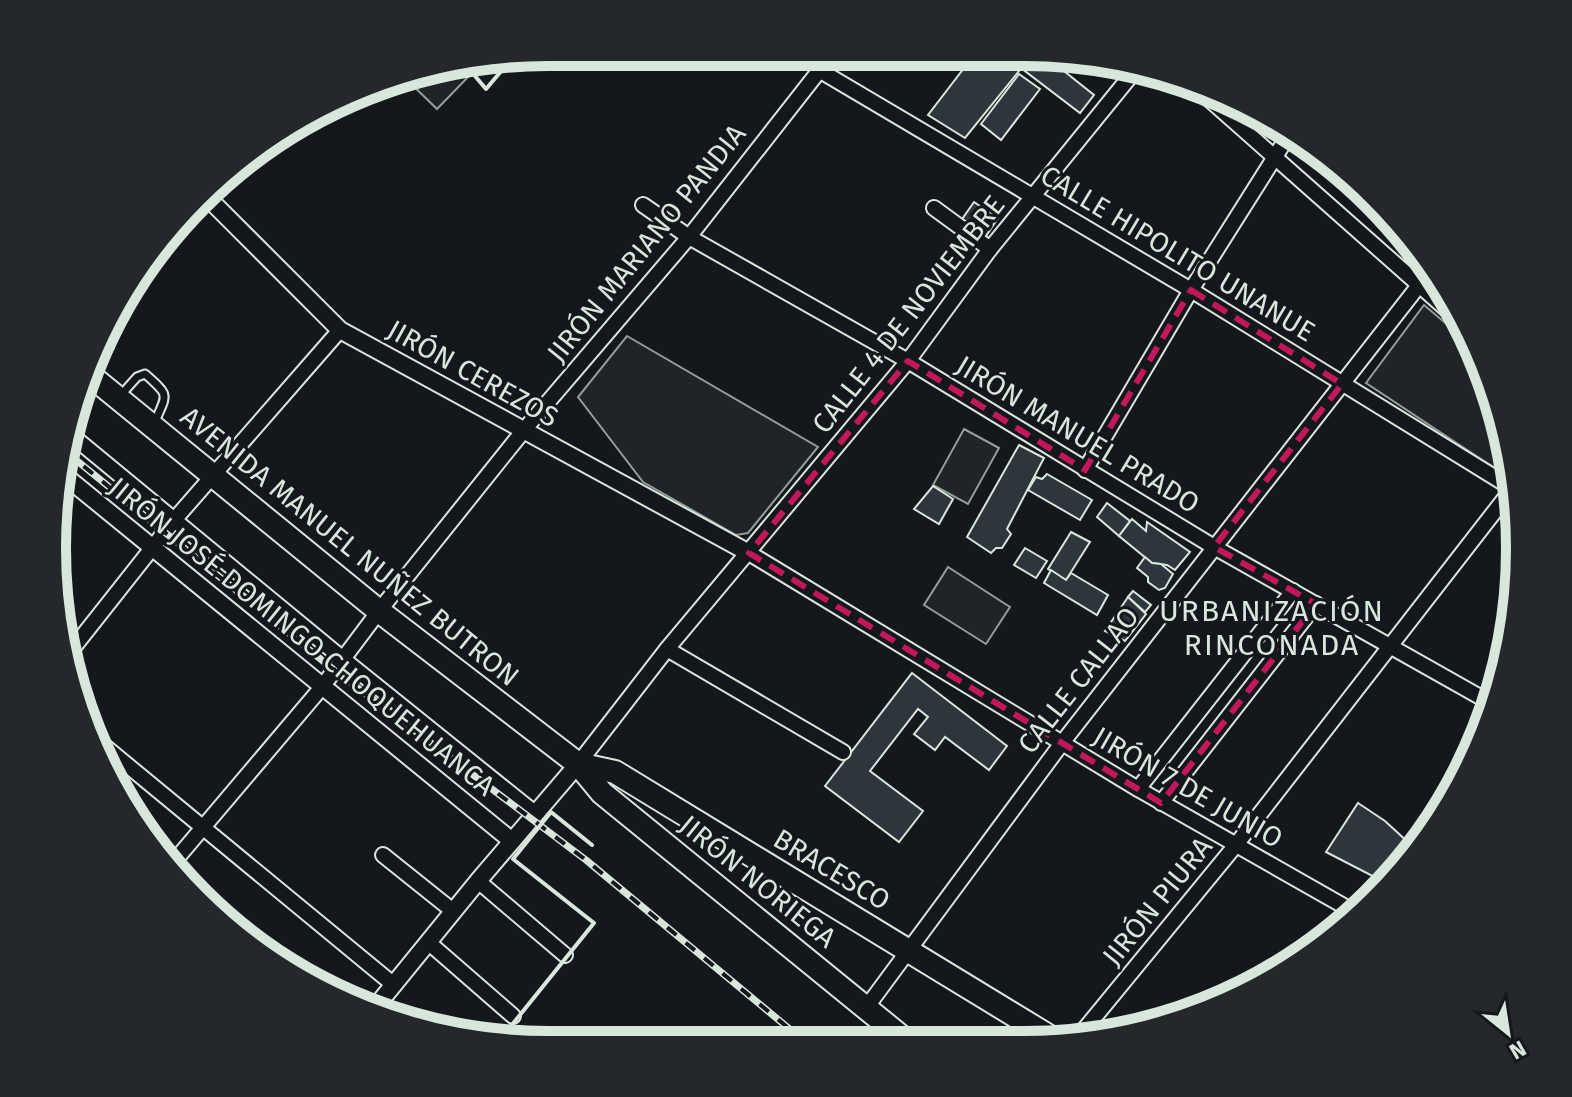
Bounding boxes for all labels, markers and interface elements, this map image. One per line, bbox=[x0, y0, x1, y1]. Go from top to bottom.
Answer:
street label: JIRÓN MARIANO PANDIA bbox=[540, 118, 753, 369]
street label: CALLE HIPOLITO UNANUE bbox=[1035, 158, 1321, 348]
street label: CALLE 4 DE NOVIEMBRE bbox=[805, 189, 1011, 440]
street label: JIRÓN CEREZOS bbox=[382, 313, 564, 434]
street label: JIRÓN MANUEL PRADO bbox=[950, 349, 1205, 520]
street label: AVENIDA MANUEL NUÑEZ BUTRON bbox=[174, 400, 525, 693]
street label: JIRÓN JOSÉ DOMINGO CHOQUEHUANCA bbox=[102, 470, 501, 802]
district label: URBANIZACIÓN RINCONADA bbox=[1159, 593, 1385, 663]
street label: CALLE CALLAO bbox=[1011, 601, 1146, 760]
street label: JIRÓN 7 DE JUNIO bbox=[1087, 720, 1288, 855]
street label: JIRÓN NORIEGA bbox=[673, 808, 842, 954]
street label: BRACESCO bbox=[768, 822, 896, 917]
street label: JIRÓN PIURA bbox=[1096, 831, 1219, 972]
north arrow bbox=[1468, 993, 1548, 1073]
text: N bbox=[1505, 1035, 1531, 1065]

